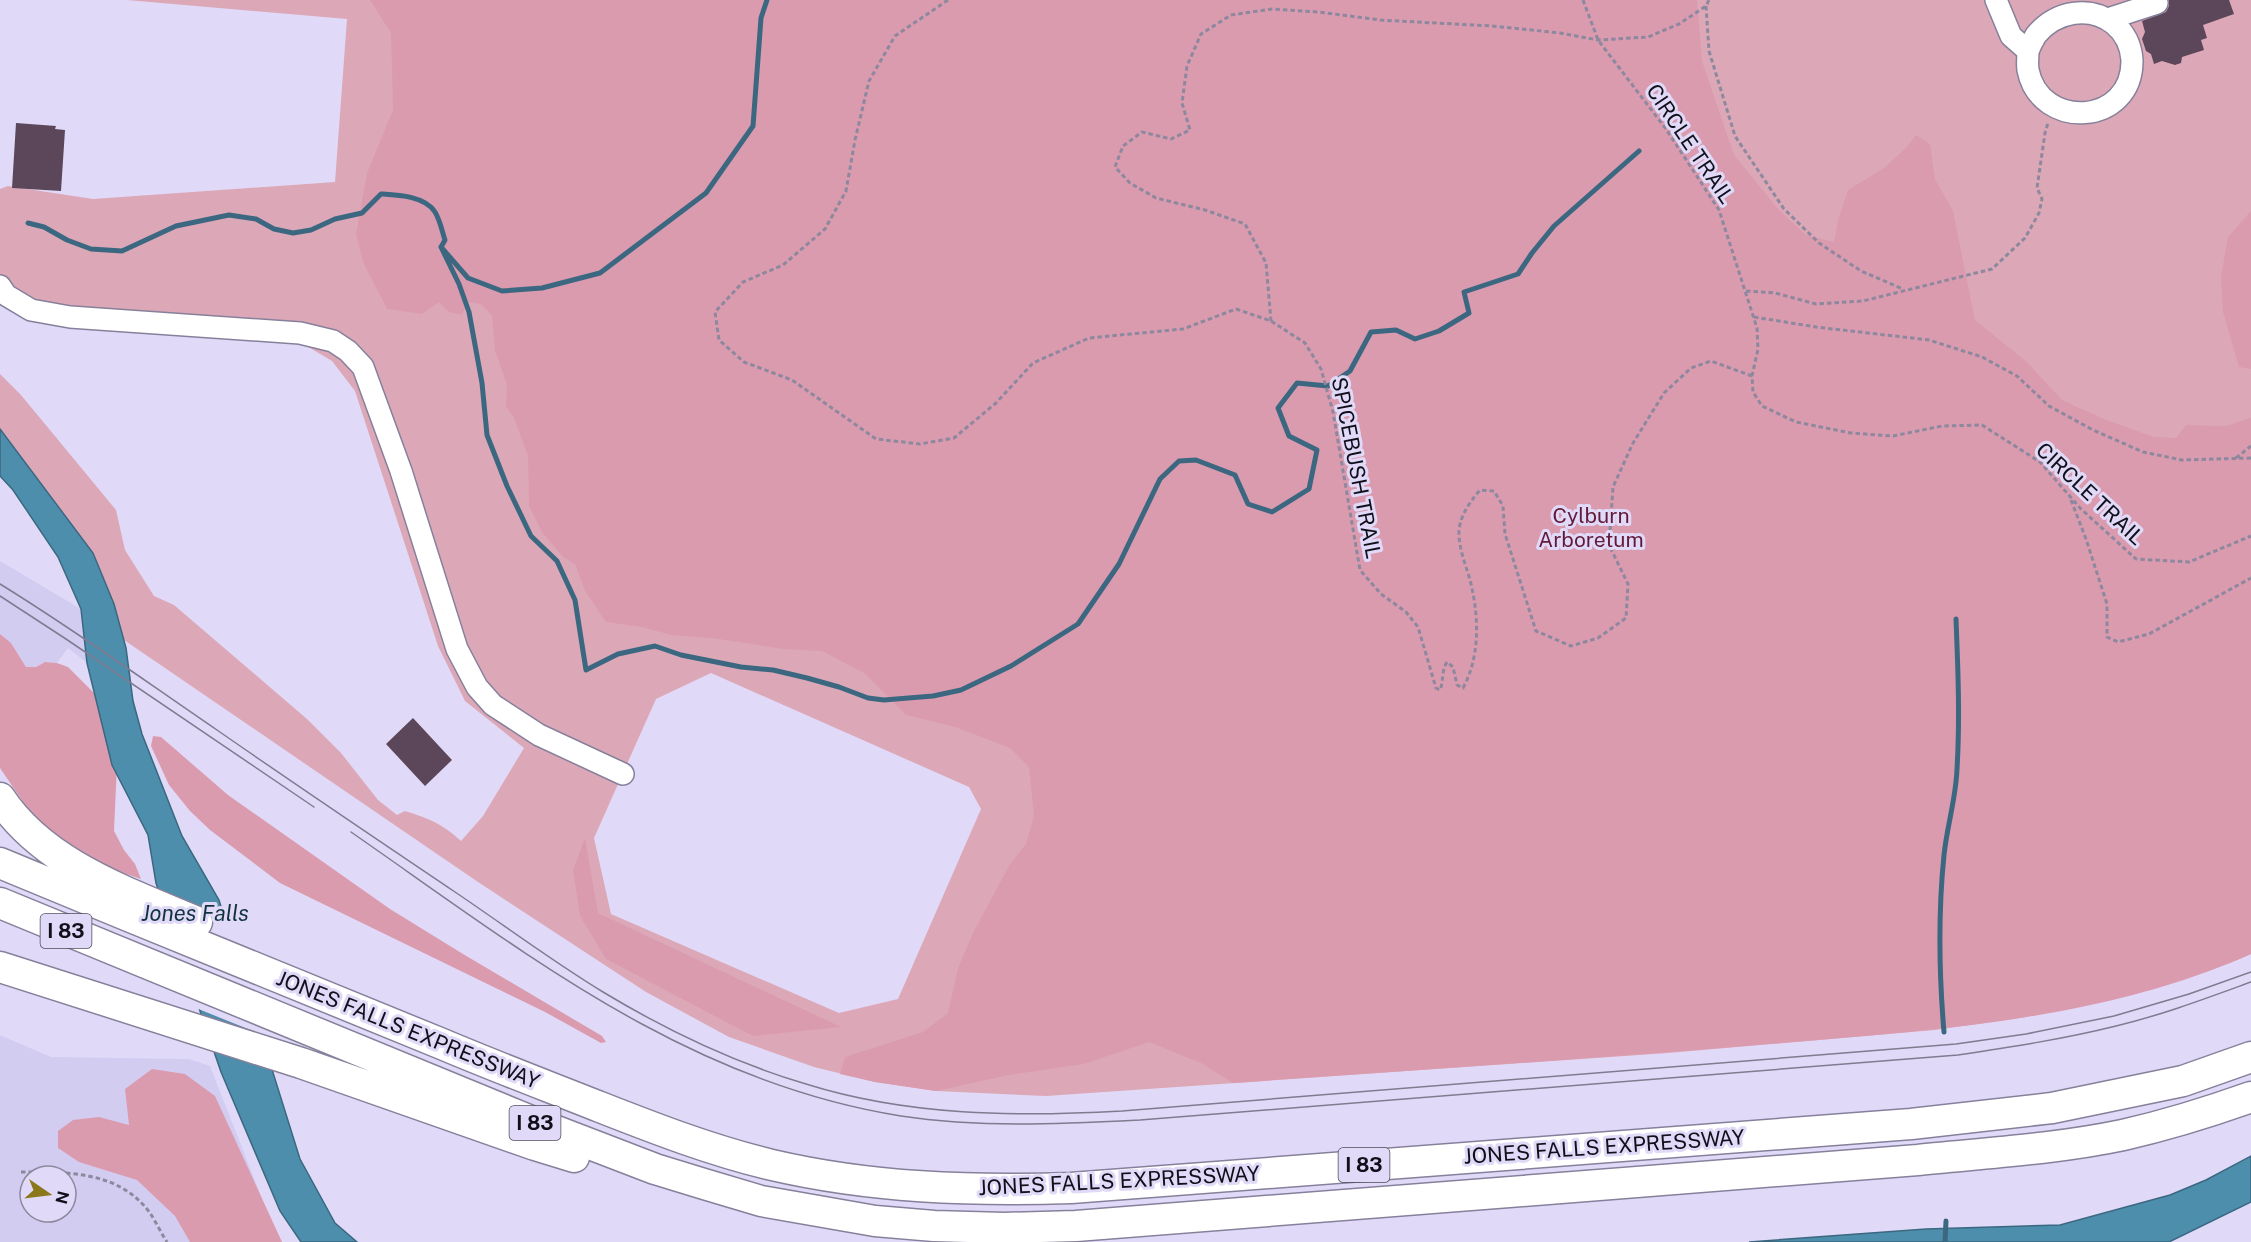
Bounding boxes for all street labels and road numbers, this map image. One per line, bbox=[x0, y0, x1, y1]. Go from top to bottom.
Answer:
street label: CIRCLE TRAIL bbox=[1641, 79, 1740, 208]
street label: SPICEBUSH TRAIL bbox=[1327, 375, 1386, 561]
street label: CIRCLE TRAIL bbox=[2031, 437, 2150, 550]
road number: I 83 bbox=[40, 914, 92, 948]
street label: JONES FALLS EXPRESSWAY bbox=[273, 965, 544, 1094]
road number: I 83 bbox=[510, 1106, 560, 1140]
street label: JONES FALLS EXPRESSWAY bbox=[1463, 1124, 1746, 1169]
road number: I 83 bbox=[1338, 1148, 1390, 1182]
street label: JONES FALLS EXPRESSWAY bbox=[978, 1161, 1260, 1200]

